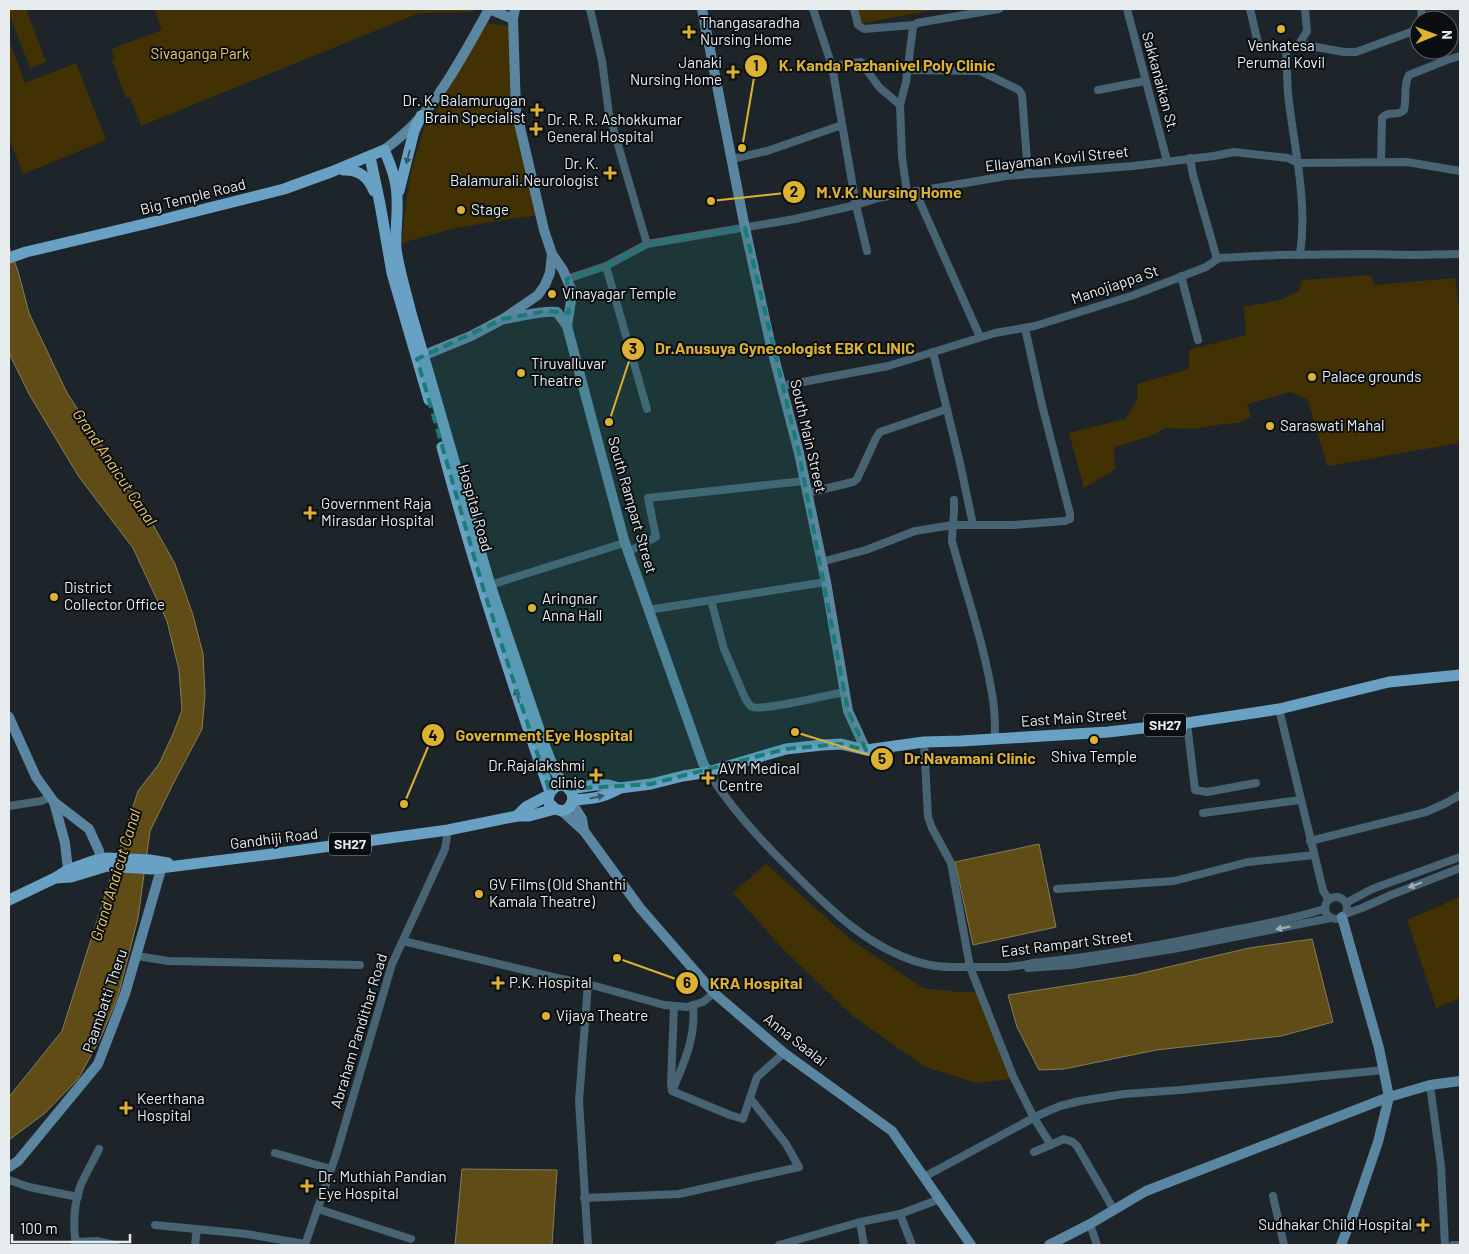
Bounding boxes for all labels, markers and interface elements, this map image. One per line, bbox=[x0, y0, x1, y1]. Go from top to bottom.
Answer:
north arrow bbox=[1409, 10, 1459, 60]
place label: Thangasaradha Nursing Home bbox=[700, 13, 800, 48]
marker: Venkatesa Perumal Kovil bbox=[1275, 23, 1287, 35]
marker: Thangasaradha Nursing Home bbox=[682, 25, 696, 39]
street label: Sakkanaikan St. bbox=[1139, 30, 1183, 134]
text: N bbox=[1439, 30, 1456, 40]
place label: Venkatesa Perumal Kovil bbox=[1237, 36, 1325, 71]
park label: Sivaganga Park bbox=[150, 44, 250, 62]
callout: K. Kanda Pazhanivel Poly Clinic bbox=[743, 50, 1005, 81]
place label: Janaki Nursing Home bbox=[630, 53, 722, 88]
text: K. Kanda Pazhanivel Poly Clinic bbox=[779, 55, 996, 74]
text: 1 bbox=[753, 56, 759, 74]
marker: Janaki Nursing Home bbox=[726, 65, 740, 79]
place label: Dr. K. Balamurugan Brain Specialist bbox=[402, 91, 526, 126]
marker: Dr. K. Balamurugan Brain Specialist bbox=[530, 103, 544, 117]
place label: Dr. R. R. Ashokkumar General Hospital bbox=[547, 110, 683, 145]
marker: Dr. R. R. Ashokkumar General Hospital bbox=[529, 122, 543, 136]
street label: Ellayaman Kovil Street bbox=[984, 142, 1130, 174]
one-way arrow bbox=[403, 149, 411, 164]
place label: Dr. K. Balamurali.Neurologist bbox=[450, 154, 599, 189]
marker: Dr. K. Balamurali.Neurologist bbox=[603, 166, 617, 180]
street label: Big Temple Road bbox=[138, 174, 247, 218]
callout: M.V.K. Nursing Home bbox=[782, 177, 972, 208]
text: 2 bbox=[790, 182, 798, 200]
text: M.V.K. Nursing Home bbox=[816, 182, 962, 201]
place label: Stage bbox=[471, 200, 509, 218]
marker: Stage bbox=[455, 204, 467, 216]
street label: Manojiappa St bbox=[1069, 261, 1161, 307]
place label: Vinayagar Temple bbox=[562, 284, 677, 302]
marker: Vinayagar Temple bbox=[546, 288, 558, 300]
callout: Dr.Anusuya Gynecologist EBK CLINIC bbox=[620, 333, 925, 364]
text: Dr.Anusuya Gynecologist EBK CLINIC bbox=[655, 338, 915, 357]
text: 3 bbox=[629, 339, 637, 357]
place label: Tiruvalluvar Theatre bbox=[531, 354, 607, 389]
marker: Tiruvalluvar Theatre bbox=[515, 367, 527, 379]
place label: Palace grounds bbox=[1322, 367, 1421, 385]
marker: Palace grounds bbox=[1306, 371, 1318, 383]
street label: South Main Street bbox=[787, 377, 831, 494]
water label: Grand Anaicut Canal bbox=[69, 405, 162, 529]
place label: Saraswati Mahal bbox=[1280, 416, 1384, 434]
marker: Saraswati Mahal bbox=[1264, 420, 1276, 432]
street label: South Rampart Street bbox=[605, 434, 661, 575]
street label: Hospital Road bbox=[455, 462, 497, 553]
place label: Government Raja Mirasdar Hospital bbox=[321, 494, 434, 529]
marker: Government Raja Mirasdar Hospital bbox=[303, 506, 317, 520]
place label: District Collector Office bbox=[64, 578, 165, 613]
place label: Aringnar Anna Hall bbox=[542, 589, 602, 624]
marker: District Collector Office bbox=[48, 591, 60, 603]
marker: Aringnar Anna Hall bbox=[526, 602, 538, 614]
one-way arrow bbox=[512, 688, 520, 703]
street label: East Main Street bbox=[1020, 704, 1128, 730]
road number: SH27 bbox=[1144, 714, 1186, 736]
callout: Government Eye Hospital bbox=[421, 720, 643, 751]
text: Government Eye Hospital bbox=[455, 725, 633, 744]
text: 4 bbox=[428, 726, 438, 744]
marker: Shiva Temple bbox=[1088, 734, 1100, 746]
callout: Dr.Navamani Clinic bbox=[869, 743, 1046, 774]
place label: Shiva Temple bbox=[1051, 747, 1137, 765]
text: Dr.Navamani Clinic bbox=[904, 748, 1036, 767]
text: 5 bbox=[878, 749, 886, 767]
place label: Dr.Rajalakshmi clinic bbox=[488, 756, 585, 791]
place label: AVM Medical Centre bbox=[719, 759, 800, 794]
marker: Dr.Rajalakshmi clinic bbox=[589, 768, 603, 782]
marker: AVM Medical Centre bbox=[701, 771, 715, 785]
one-way arrow bbox=[590, 793, 606, 801]
water label: Grand Anaicut Canal bbox=[85, 806, 144, 943]
street label: Gandhiji Road bbox=[229, 824, 319, 852]
road number: SH27 bbox=[329, 832, 371, 856]
place label: GV Films (Old Shanthi Kamala Theatre) bbox=[489, 875, 626, 910]
one-way arrow bbox=[1407, 881, 1422, 889]
marker: GV Films (Old Shanthi Kamala Theatre) bbox=[473, 888, 485, 900]
one-way arrow bbox=[1275, 924, 1291, 932]
street label: East Rampart Street bbox=[1000, 926, 1134, 960]
street label: Paambatti Theru bbox=[78, 947, 130, 1055]
street label: Abraham Pandithar Road bbox=[326, 951, 390, 1110]
callout: KRA Hospital bbox=[675, 968, 812, 999]
place label: P.K. Hospital bbox=[509, 973, 592, 991]
text: 6 bbox=[683, 973, 691, 991]
text: KRA Hospital bbox=[710, 973, 802, 992]
marker: P.K. Hospital bbox=[491, 976, 505, 990]
place label: Vijaya Theatre bbox=[556, 1006, 648, 1024]
street label: Anna Saalai bbox=[761, 1009, 831, 1069]
marker: Vijaya Theatre bbox=[540, 1010, 552, 1022]
place label: Keerthana Hospital bbox=[137, 1089, 205, 1124]
marker: Keerthana Hospital bbox=[119, 1101, 133, 1115]
place label: Dr. Muthiah Pandian Eye Hospital bbox=[318, 1167, 447, 1202]
marker: Dr. Muthiah Pandian Eye Hospital bbox=[300, 1179, 314, 1193]
scale bar bbox=[12, 1212, 130, 1244]
place label: Sudhakar Child Hospital bbox=[1258, 1215, 1412, 1233]
marker: Sudhakar Child Hospital bbox=[1416, 1218, 1430, 1232]
text: 100 m bbox=[20, 1219, 58, 1237]

